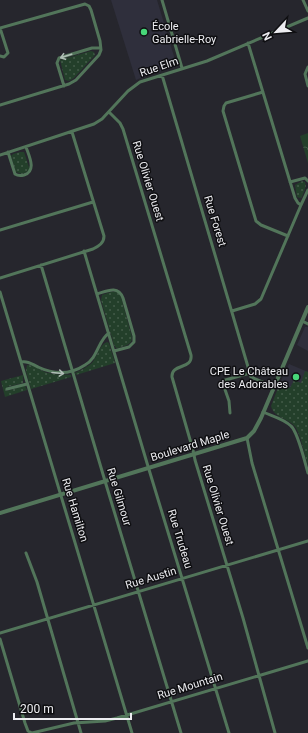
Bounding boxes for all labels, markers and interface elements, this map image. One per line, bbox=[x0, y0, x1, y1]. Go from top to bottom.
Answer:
north arrow bbox=[256, 12, 296, 52]
place label: École Gabrielle-Roy bbox=[152, 20, 217, 46]
marker: École Gabrielle-Roy bbox=[139, 27, 149, 37]
text: N bbox=[260, 30, 275, 43]
one-way arrow bbox=[59, 53, 72, 60]
street label: Rue Elm bbox=[138, 54, 180, 80]
street label: Rue Olivier Ouest bbox=[130, 139, 167, 223]
street label: Rue Forest bbox=[201, 194, 229, 248]
place label: CPE Le Château des Adorables bbox=[210, 365, 288, 391]
one-way arrow bbox=[51, 369, 64, 376]
marker: CPE Le Château des Adorables bbox=[291, 372, 301, 382]
street label: Boulevard Maple bbox=[149, 428, 231, 464]
street label: Rue Olivier Ouest bbox=[200, 463, 237, 547]
street label: Rue Gilmour bbox=[104, 466, 134, 528]
street label: Rue Hamilton bbox=[59, 477, 91, 543]
street label: Rue Trudeau bbox=[165, 508, 195, 570]
street label: Rue Austin bbox=[124, 564, 178, 592]
street label: Rue Mountain bbox=[156, 670, 224, 702]
scale bar bbox=[14, 695, 131, 721]
text: 200 m bbox=[20, 702, 54, 716]

